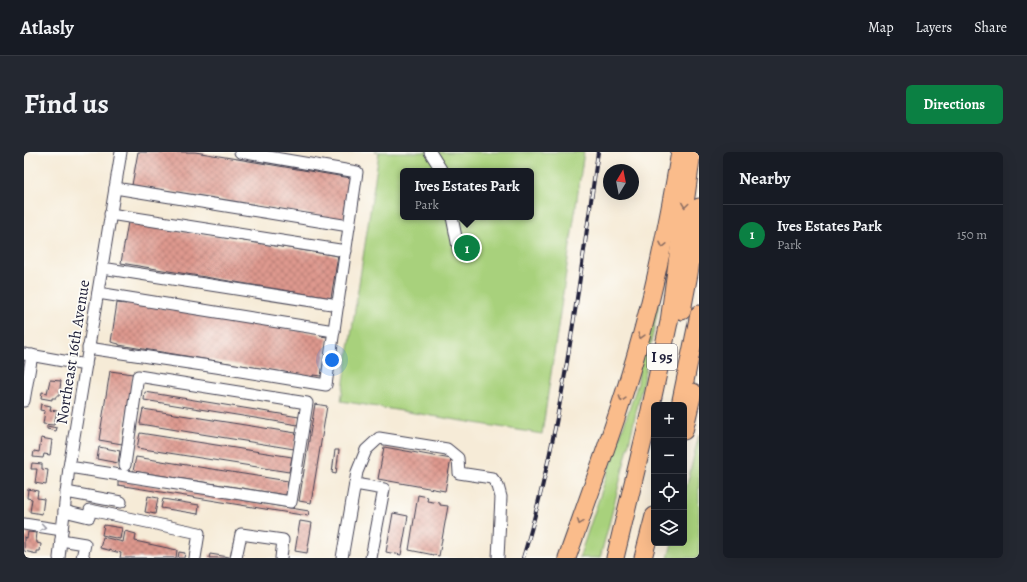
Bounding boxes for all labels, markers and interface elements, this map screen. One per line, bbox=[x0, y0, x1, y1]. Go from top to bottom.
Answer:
text: Atlasly bbox=[20, 15, 74, 41]
text: Map bbox=[868, 18, 894, 37]
text: Layers bbox=[916, 18, 952, 37]
text: Share bbox=[974, 18, 1007, 37]
text: Find us bbox=[24, 85, 109, 123]
button: Directions bbox=[906, 85, 1003, 124]
north arrow bbox=[603, 164, 639, 200]
text: Nearby bbox=[739, 167, 790, 190]
popup bbox=[400, 168, 534, 220]
text: Ives Estates Park bbox=[415, 176, 519, 196]
text: Park bbox=[415, 196, 439, 213]
one-way arrow bbox=[681, 201, 690, 208]
text: Ives Estates Park bbox=[777, 216, 882, 236]
text: 1 bbox=[750, 226, 754, 243]
text: 150 m bbox=[957, 226, 987, 243]
pin: 1 bbox=[454, 233, 480, 263]
text: Park bbox=[777, 236, 801, 253]
one-way arrow bbox=[659, 242, 668, 249]
street label: Northeast 16th Avenue bbox=[51, 278, 95, 426]
one-way arrow bbox=[637, 333, 645, 340]
road number: I 95 bbox=[647, 344, 677, 370]
your location bbox=[322, 350, 342, 370]
one-way arrow bbox=[618, 396, 627, 403]
map controls bbox=[651, 402, 687, 546]
button: + bbox=[651, 402, 687, 438]
button: − bbox=[651, 438, 687, 474]
button: locate bbox=[651, 474, 687, 510]
button: layers bbox=[651, 510, 687, 546]
one-way arrow bbox=[576, 519, 584, 526]
one-way arrow bbox=[40, 522, 46, 531]

